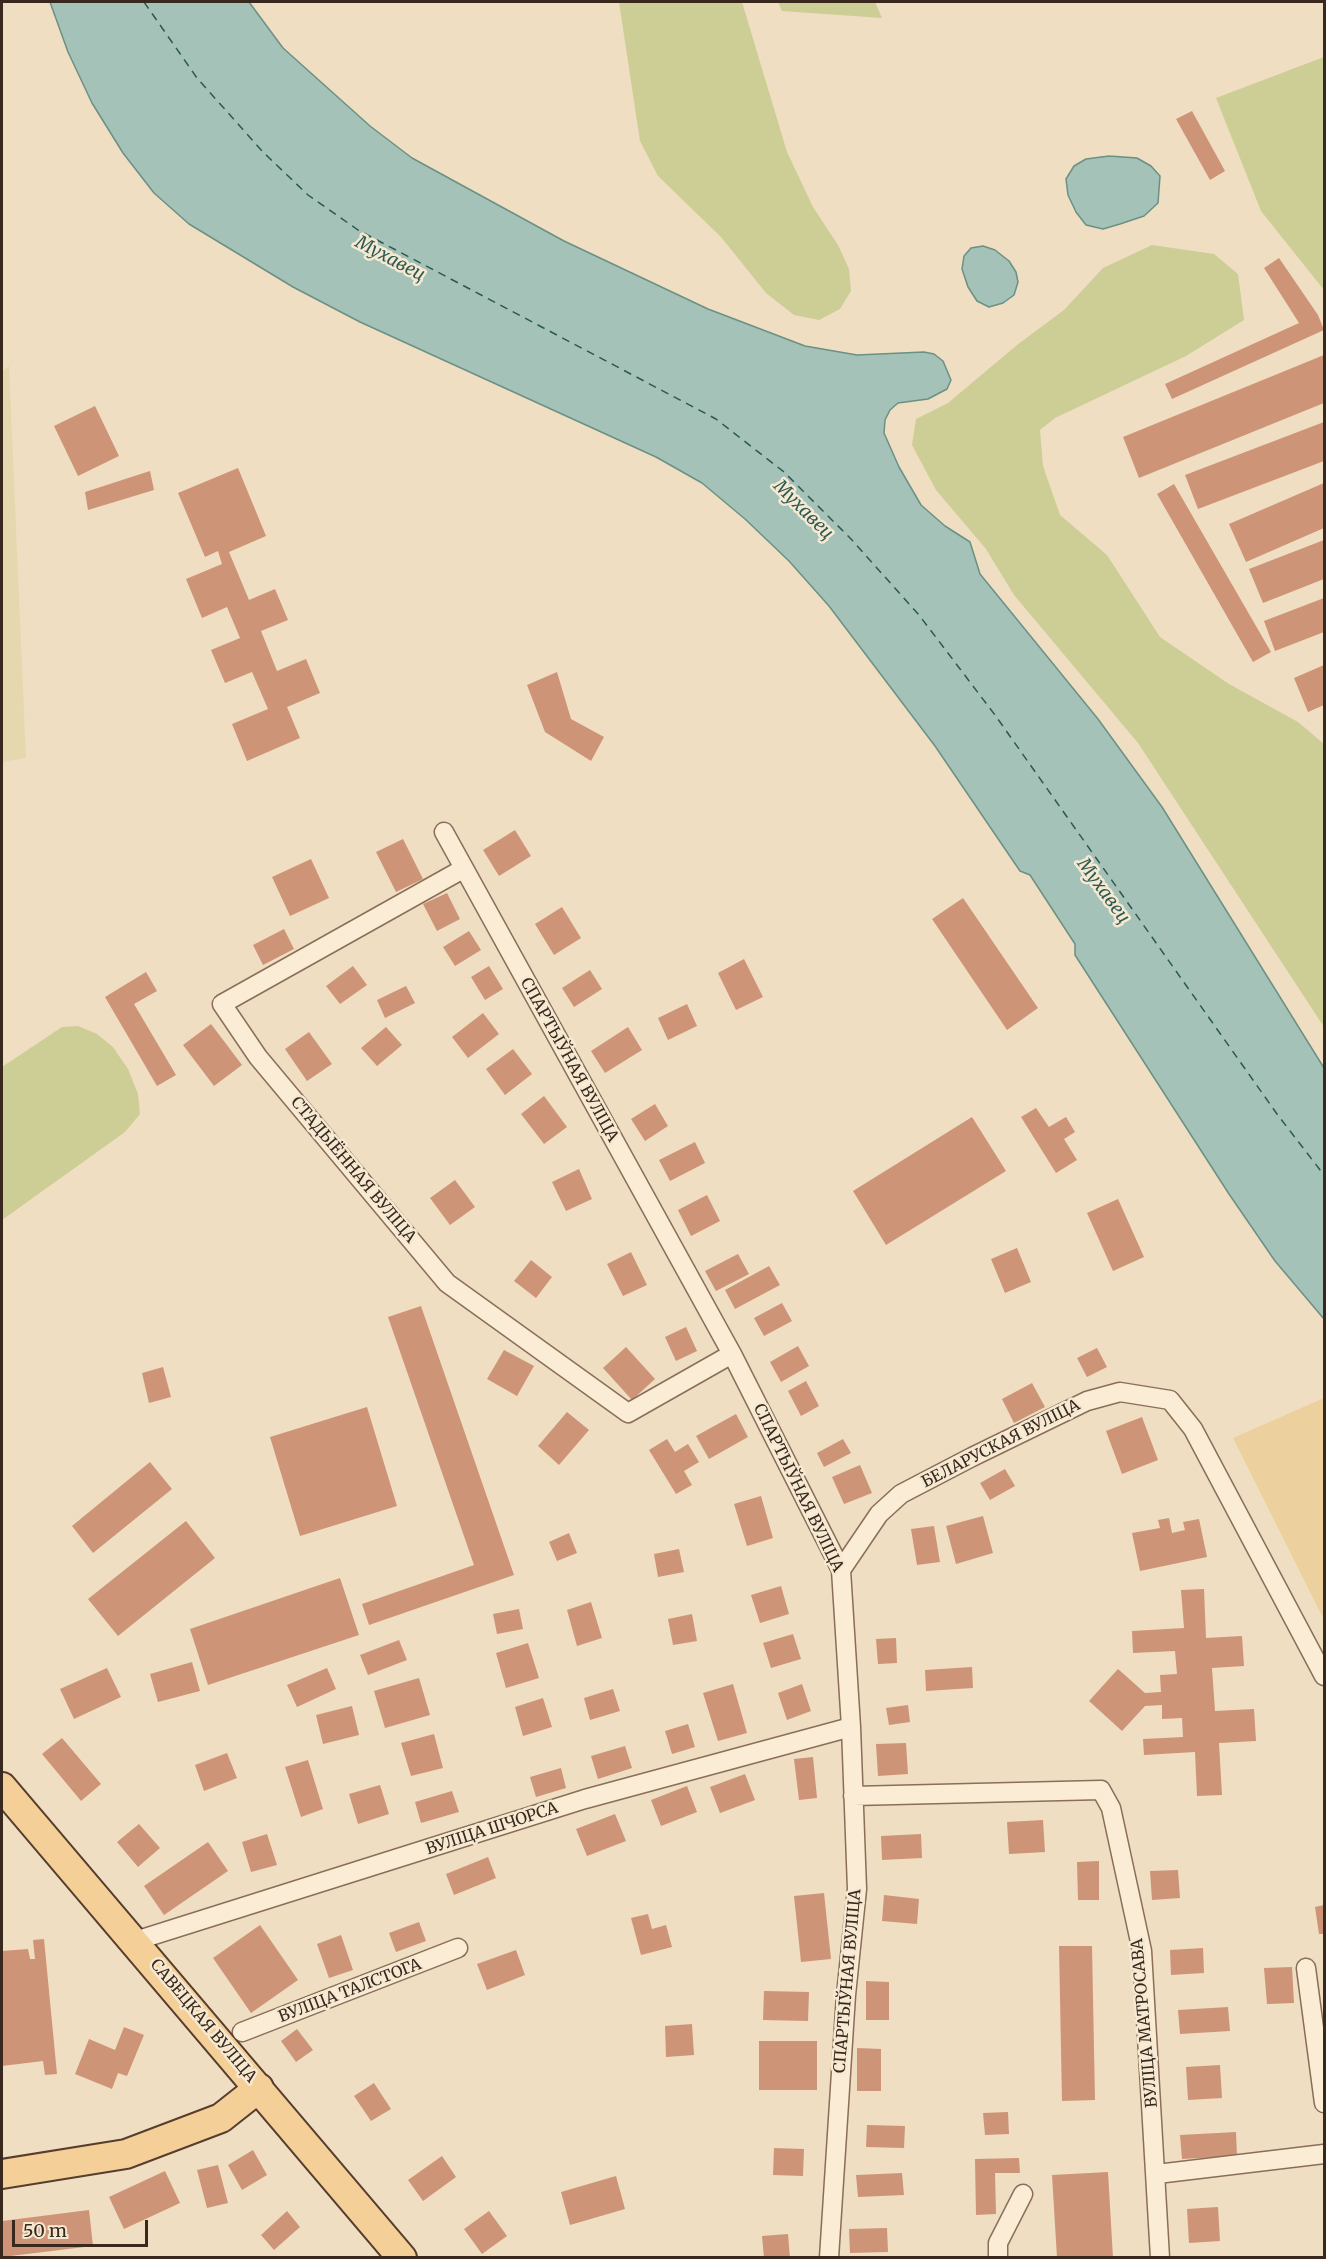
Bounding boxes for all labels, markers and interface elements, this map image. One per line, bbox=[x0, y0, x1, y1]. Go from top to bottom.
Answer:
water label: Мухавец bbox=[352, 232, 428, 286]
water label: Мухавец bbox=[769, 476, 837, 544]
water label: Мухавец bbox=[1072, 854, 1134, 928]
street label: СПАРТЫЎНАЯ ВУЛІЦА bbox=[516, 975, 622, 1145]
street label: СТАДЫЁННАЯ ВУЛІЦА bbox=[286, 1093, 420, 1247]
street label: БЕЛАРУСКАЯ ВУЛІЦА bbox=[919, 1396, 1083, 1492]
street label: СПАРТЫЎНАЯ ВУЛІЦА bbox=[749, 1401, 847, 1575]
street label: ВУЛІЦА ШЧОРСА bbox=[424, 1799, 560, 1859]
street label: СПАРТЫЎНАЯ ВУЛІЦА bbox=[830, 1888, 866, 2074]
street label: ВУЛІЦА МАТРОСАВА bbox=[1128, 1938, 1162, 2108]
street label: САВЕЦКАЯ ВУЛІЦА bbox=[146, 1955, 260, 2087]
street label: ВУЛІЦА ТАЛСТОГА bbox=[276, 1955, 424, 2027]
scale bar bbox=[15, 2208, 152, 2246]
text: 50 m bbox=[23, 2219, 67, 2242]

